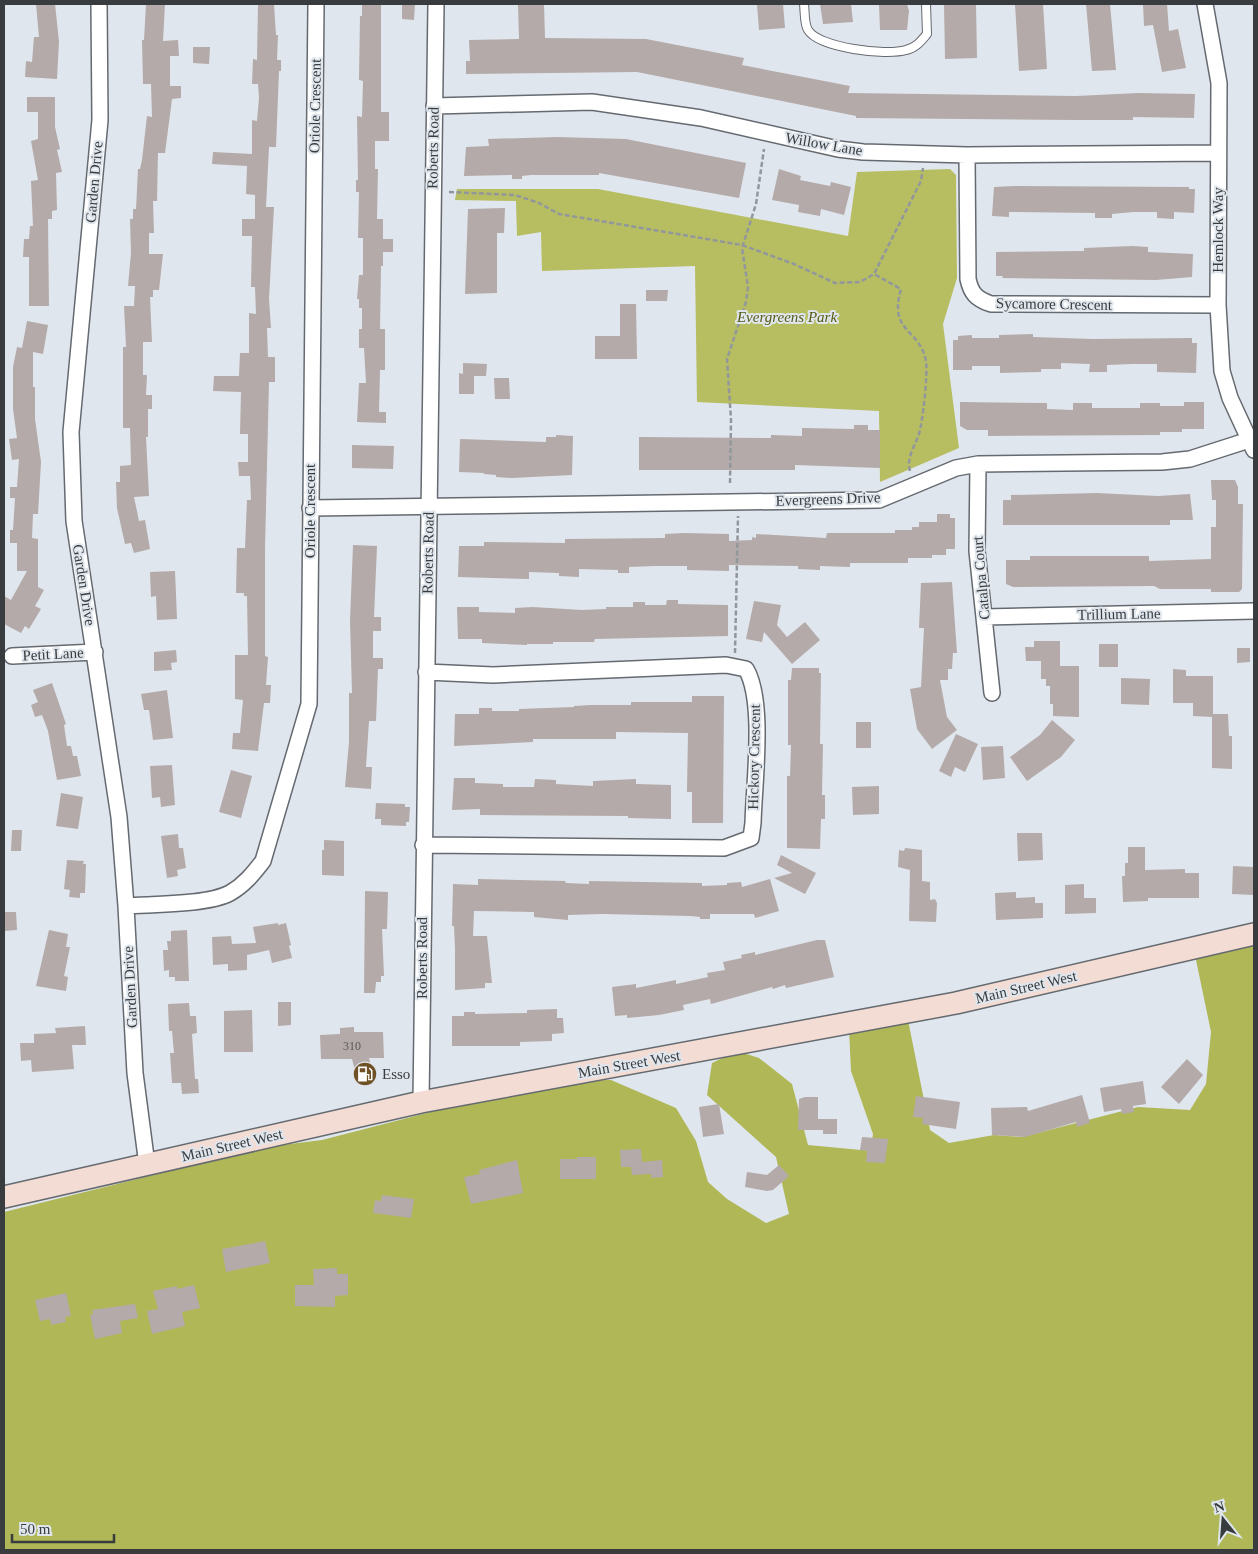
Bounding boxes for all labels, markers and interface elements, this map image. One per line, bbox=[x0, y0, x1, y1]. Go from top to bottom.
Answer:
street label: Oriole Crescent bbox=[306, 58, 324, 153]
street label: Roberts Road bbox=[424, 106, 442, 189]
street label: Willow Lane bbox=[784, 129, 864, 159]
street label: Garden Drive bbox=[82, 140, 106, 224]
street label: Hemlock Way bbox=[1210, 187, 1226, 273]
street label: Sycamore Crescent bbox=[996, 295, 1113, 313]
park label: Evergreens Park bbox=[736, 309, 837, 325]
street label: Oriole Crescent bbox=[302, 463, 318, 558]
street label: Evergreens Drive bbox=[775, 489, 881, 509]
street label: Roberts Road bbox=[419, 511, 437, 594]
street label: Catalpa Court bbox=[969, 535, 993, 620]
street label: Garden Drive bbox=[70, 543, 98, 627]
street label: Trillium Lane bbox=[1077, 605, 1161, 623]
street label: Petit Lane bbox=[22, 644, 84, 664]
street label: Hickory Crescent bbox=[745, 703, 763, 810]
street label: Roberts Road bbox=[414, 916, 430, 999]
street label: Garden Drive bbox=[120, 945, 140, 1028]
street label: Main Street West bbox=[974, 967, 1079, 1006]
house number: 310 bbox=[343, 1039, 361, 1053]
street label: Main Street West bbox=[577, 1047, 682, 1081]
fuel station icon: Esso bbox=[352, 1061, 378, 1087]
place label: Esso bbox=[382, 1066, 410, 1082]
street label: Main Street West bbox=[180, 1125, 285, 1164]
north arrow bbox=[1198, 1494, 1248, 1544]
text: N bbox=[1212, 1498, 1226, 1516]
scale bar bbox=[12, 1512, 115, 1544]
text: 50 m bbox=[20, 1521, 51, 1537]

